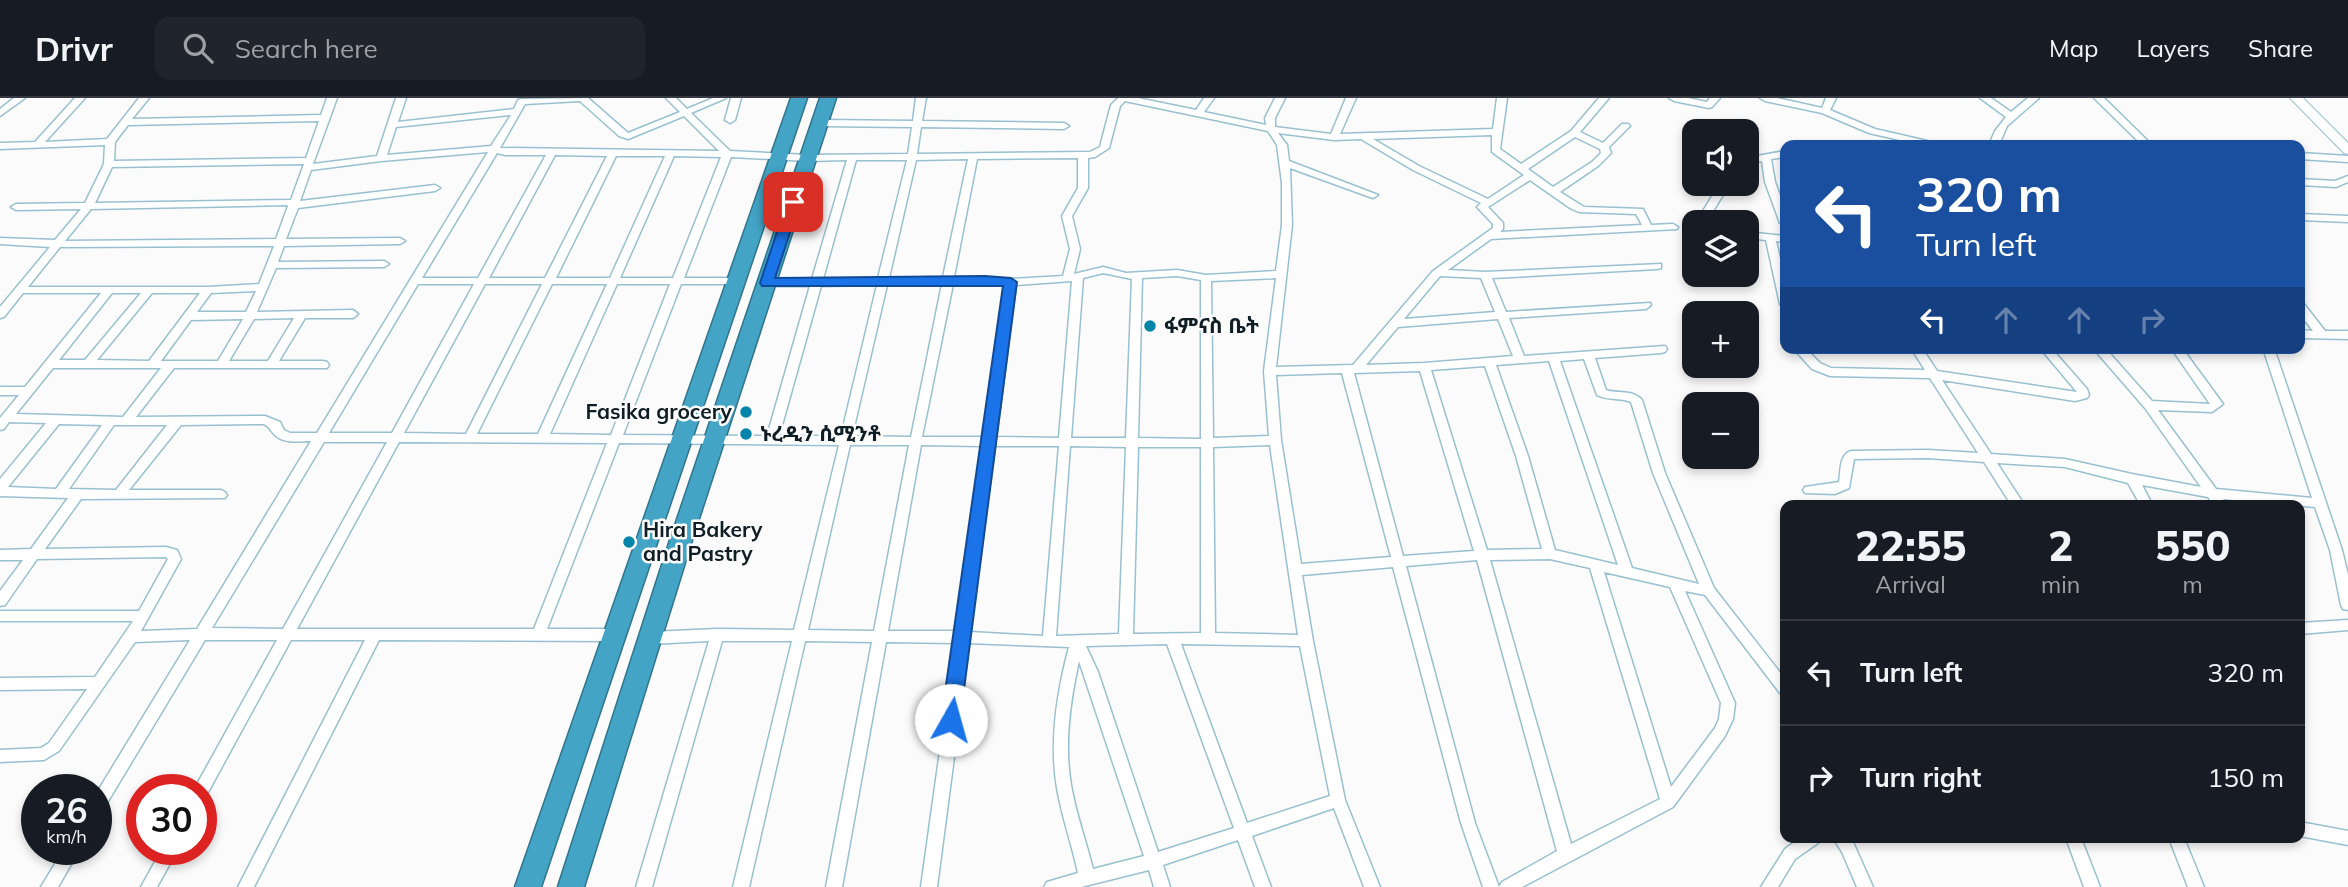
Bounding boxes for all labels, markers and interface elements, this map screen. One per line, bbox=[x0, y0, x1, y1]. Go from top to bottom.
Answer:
search box bbox=[155, 17, 645, 80]
text: Drivr bbox=[35, 28, 113, 69]
icon: search bbox=[179, 29, 217, 67]
text: Search here bbox=[235, 32, 378, 65]
text: Map bbox=[2049, 33, 2098, 63]
text: Layers bbox=[2136, 33, 2210, 63]
text: Share bbox=[2248, 33, 2313, 63]
map controls bbox=[1682, 119, 1759, 469]
button: sound bbox=[1682, 119, 1759, 196]
text: 320 m bbox=[1916, 163, 2062, 224]
icon: left bbox=[1801, 168, 1892, 259]
pin bbox=[763, 172, 823, 232]
icon: arrive bbox=[774, 183, 812, 221]
button: layers bbox=[1682, 210, 1759, 287]
text: Turn left bbox=[1916, 224, 2036, 264]
button: + bbox=[1682, 301, 1759, 378]
icon: left bbox=[1914, 301, 1952, 339]
icon: ahead bbox=[1987, 301, 2025, 339]
icon: ahead bbox=[2060, 301, 2098, 339]
icon: right bbox=[2133, 301, 2171, 339]
place label: ፋምናስ ቤት bbox=[1164, 312, 1259, 338]
marker: ፋምናስ ቤት bbox=[1142, 318, 1158, 334]
button: − bbox=[1682, 392, 1759, 469]
place label: Fasika grocery bbox=[585, 398, 733, 424]
marker: Fasika grocery bbox=[738, 404, 754, 420]
place label: ኑረዲን ሲሚንቶ bbox=[760, 420, 881, 446]
marker: ኑረዲን ሲሚንቶ bbox=[738, 426, 754, 442]
place label: Hira Bakery and Pastry bbox=[643, 516, 763, 566]
text: 22:55 bbox=[1855, 519, 1966, 572]
text: 2 bbox=[2048, 519, 2073, 572]
text: 550 bbox=[2155, 519, 2230, 572]
marker: Hira Bakery and Pastry bbox=[621, 534, 637, 550]
text: Arrival bbox=[1875, 570, 1946, 599]
text: min bbox=[2041, 570, 2080, 599]
text: m bbox=[2182, 570, 2203, 599]
icon: left bbox=[1801, 654, 1839, 692]
text: Turn left bbox=[1860, 656, 1962, 689]
text: 320 m bbox=[2208, 656, 2284, 689]
position arrow bbox=[914, 683, 988, 757]
icon: right bbox=[1801, 759, 1839, 797]
text: Turn right bbox=[1860, 761, 1981, 794]
text: 150 m bbox=[2208, 761, 2284, 794]
speed limit sign: 30 bbox=[126, 774, 217, 865]
text: 26 bbox=[45, 788, 88, 832]
text: km/h bbox=[46, 825, 87, 848]

